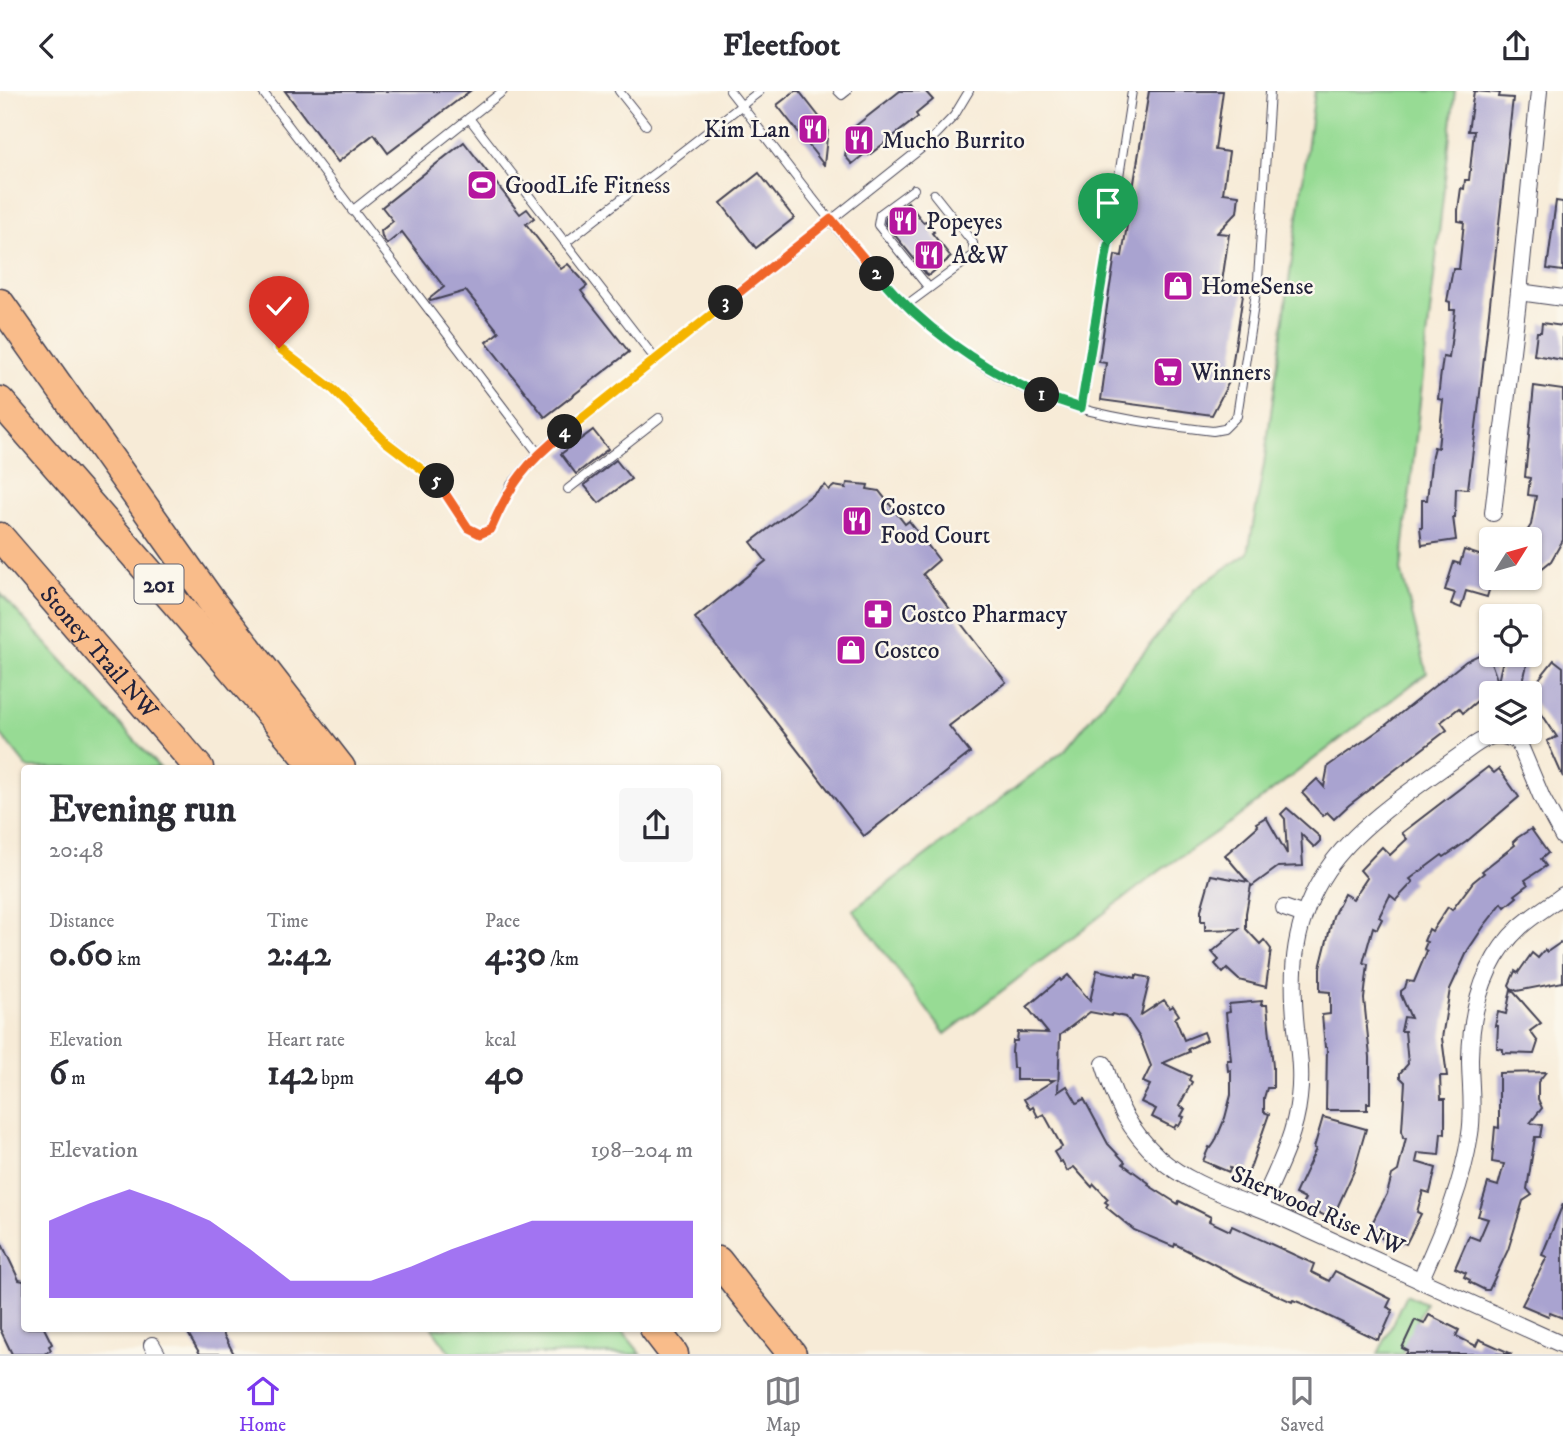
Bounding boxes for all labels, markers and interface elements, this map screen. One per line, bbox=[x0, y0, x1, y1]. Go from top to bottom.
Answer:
text: Fleetfoot bbox=[723, 26, 840, 66]
icon: back bbox=[28, 27, 66, 65]
icon: share bbox=[1497, 27, 1535, 65]
restaurant icon: Kim Lan bbox=[796, 112, 830, 146]
place label: Kim Lan bbox=[704, 115, 790, 145]
restaurant icon: Mucho Burrito bbox=[842, 123, 876, 157]
place label: Mucho Burrito bbox=[882, 126, 1025, 156]
sports icon: GoodLife Fitness bbox=[465, 168, 499, 202]
place label: GoodLife Fitness bbox=[505, 171, 670, 201]
pin bbox=[1078, 173, 1138, 245]
icon: arrive bbox=[1089, 184, 1127, 222]
restaurant icon: Popeyes bbox=[886, 204, 920, 238]
place label: Popeyes bbox=[926, 207, 1003, 237]
restaurant icon: A&W bbox=[912, 238, 946, 272]
place label: A&W bbox=[952, 241, 1009, 271]
pin: 2 bbox=[860, 257, 894, 291]
text: 2 bbox=[872, 262, 881, 285]
shop icon: HomeSense bbox=[1161, 269, 1195, 303]
place label: HomeSense bbox=[1201, 272, 1313, 302]
pin bbox=[249, 276, 309, 348]
pin: 3 bbox=[708, 285, 744, 321]
icon: check bbox=[260, 287, 298, 325]
text: 3 bbox=[722, 291, 729, 314]
supermarket icon: Winners bbox=[1151, 355, 1185, 389]
place label: Winners bbox=[1190, 358, 1271, 388]
pin: 1 bbox=[1024, 377, 1060, 413]
text: 1 bbox=[1038, 383, 1045, 406]
pin: 4 bbox=[548, 415, 582, 449]
text: 4 bbox=[559, 420, 570, 443]
pin: 5 bbox=[420, 463, 454, 499]
text: 5 bbox=[432, 469, 441, 492]
place label: Costco Food Court bbox=[880, 493, 991, 551]
restaurant icon: Costco Food Court bbox=[840, 504, 874, 538]
north arrow bbox=[1479, 527, 1542, 590]
map controls bbox=[1479, 527, 1542, 744]
road number: 201 bbox=[134, 565, 184, 603]
street label: Stoney Trail NW bbox=[33, 580, 165, 726]
pharmacy icon: Costco Pharmacy bbox=[861, 597, 895, 631]
place label: Costco Pharmacy bbox=[901, 600, 1068, 630]
button: locate bbox=[1479, 604, 1542, 667]
shop icon: Costco bbox=[834, 633, 868, 667]
place label: Costco bbox=[874, 636, 939, 666]
button: layers bbox=[1479, 681, 1542, 744]
text: Evening run bbox=[49, 786, 236, 834]
button: share bbox=[619, 788, 693, 862]
text: 20:48 bbox=[49, 836, 103, 865]
text: Distance bbox=[49, 910, 114, 933]
text: Time bbox=[267, 910, 308, 933]
text: Pace bbox=[485, 910, 520, 933]
text: 0.60 bbox=[49, 933, 113, 977]
text: 2:42 bbox=[267, 933, 331, 977]
text: 4:30 bbox=[485, 933, 546, 977]
text: km bbox=[113, 948, 141, 971]
text: /km bbox=[546, 948, 579, 971]
text: Elevation bbox=[49, 1029, 123, 1052]
text: Heart rate bbox=[267, 1029, 345, 1052]
text: kcal bbox=[485, 1029, 516, 1052]
text: 6 bbox=[49, 1052, 67, 1096]
text: 142 bbox=[267, 1052, 317, 1096]
text: 40 bbox=[485, 1052, 524, 1096]
text: m bbox=[67, 1067, 86, 1090]
text: bpm bbox=[317, 1067, 354, 1090]
text: Elevation bbox=[49, 1136, 138, 1165]
text: 198–204 m bbox=[590, 1136, 693, 1165]
street label: Sherwood Rise NW bbox=[1226, 1159, 1410, 1263]
tab: Home bbox=[239, 1372, 286, 1437]
tab: Map bbox=[764, 1372, 802, 1437]
tab: Saved bbox=[1280, 1372, 1324, 1437]

